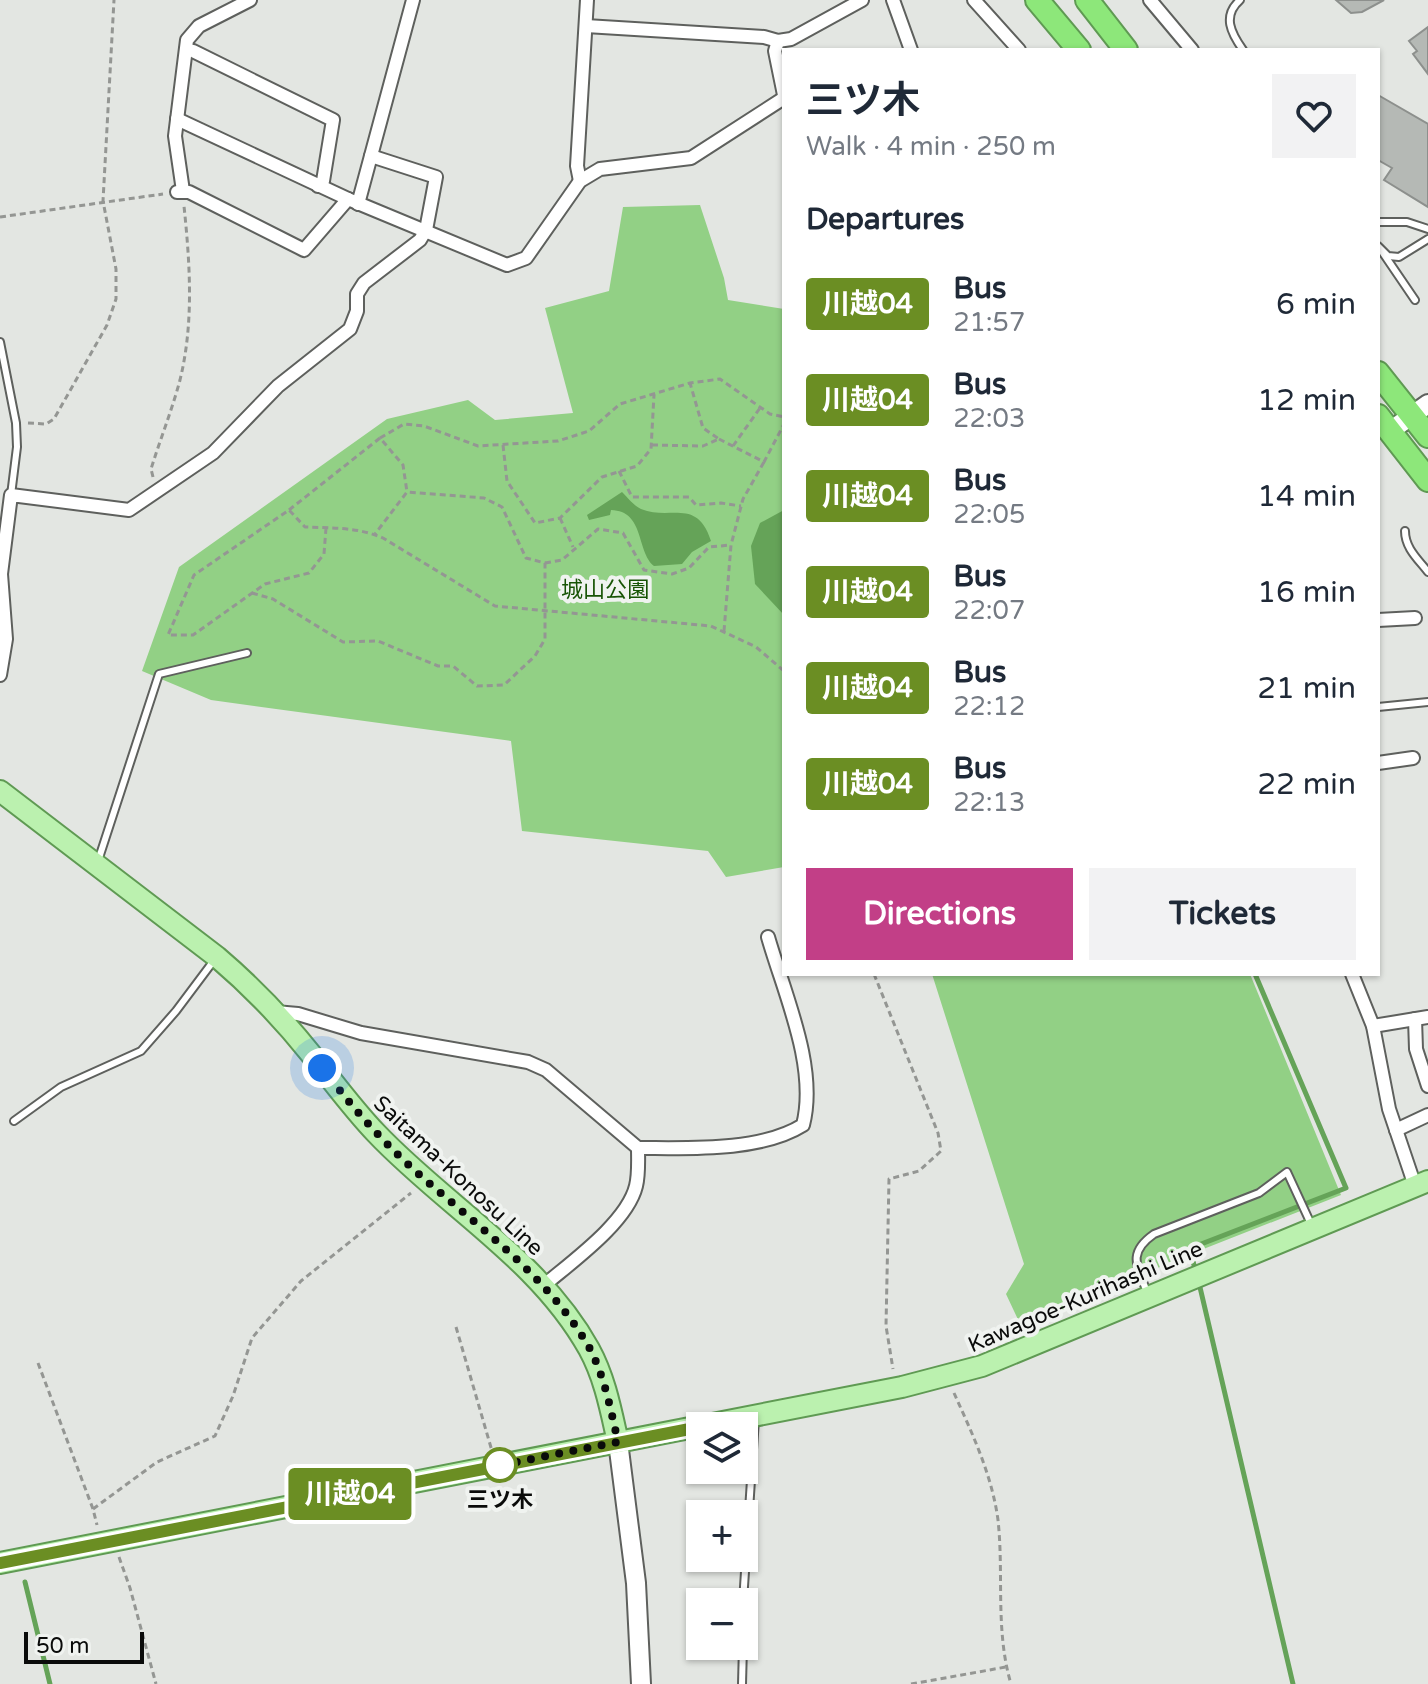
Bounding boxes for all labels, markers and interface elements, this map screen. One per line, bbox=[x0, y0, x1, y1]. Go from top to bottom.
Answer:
button: heart bbox=[1272, 74, 1356, 158]
text: 三ツ木 bbox=[806, 78, 920, 124]
text: Walk · 4 min · 250 m bbox=[806, 131, 1056, 162]
text: Departures bbox=[806, 201, 964, 238]
text: Bus bbox=[953, 270, 1006, 307]
text: 6 min bbox=[1276, 286, 1356, 323]
text: 川越04 bbox=[822, 287, 913, 321]
text: 21:57 bbox=[953, 307, 1025, 338]
text: Bus bbox=[953, 366, 1006, 403]
text: 12 min bbox=[1257, 382, 1356, 419]
text: 川越04 bbox=[822, 383, 913, 417]
text: 22:03 bbox=[953, 403, 1025, 434]
text: Bus bbox=[953, 462, 1006, 499]
text: 14 min bbox=[1257, 478, 1356, 515]
text: 川越04 bbox=[822, 479, 913, 513]
text: 22:05 bbox=[953, 499, 1025, 530]
text: Bus bbox=[953, 558, 1006, 595]
text: 16 min bbox=[1257, 574, 1356, 611]
text: 川越04 bbox=[822, 575, 913, 609]
park label: 城山公園 bbox=[561, 577, 649, 603]
text: 22:07 bbox=[953, 595, 1025, 626]
text: Bus bbox=[953, 654, 1006, 691]
text: 21 min bbox=[1257, 670, 1356, 707]
text: 川越04 bbox=[822, 671, 913, 705]
text: 22:12 bbox=[953, 691, 1025, 722]
text: Bus bbox=[953, 750, 1006, 787]
text: 22 min bbox=[1257, 766, 1356, 803]
text: 川越04 bbox=[822, 767, 913, 801]
text: 22:13 bbox=[953, 787, 1025, 818]
button: Directions bbox=[806, 868, 1073, 960]
button: Tickets bbox=[1089, 868, 1356, 960]
your location bbox=[302, 1048, 342, 1088]
street label: Saitama-Konosu Line bbox=[368, 1090, 548, 1261]
street label: Kawagoe-Kurihashi Line bbox=[964, 1236, 1207, 1358]
map controls bbox=[686, 1412, 758, 1660]
button: layers bbox=[686, 1412, 758, 1484]
marker: 三ツ木 bbox=[483, 1448, 517, 1482]
line badge: 川越04 bbox=[294, 1468, 406, 1520]
text: 川越04 bbox=[304, 1477, 396, 1511]
place label: 三ツ木 bbox=[467, 1487, 533, 1513]
button: + bbox=[686, 1500, 758, 1572]
button: − bbox=[686, 1588, 758, 1660]
scale bar bbox=[24, 1628, 144, 1664]
text: 50 m bbox=[36, 1633, 90, 1659]

